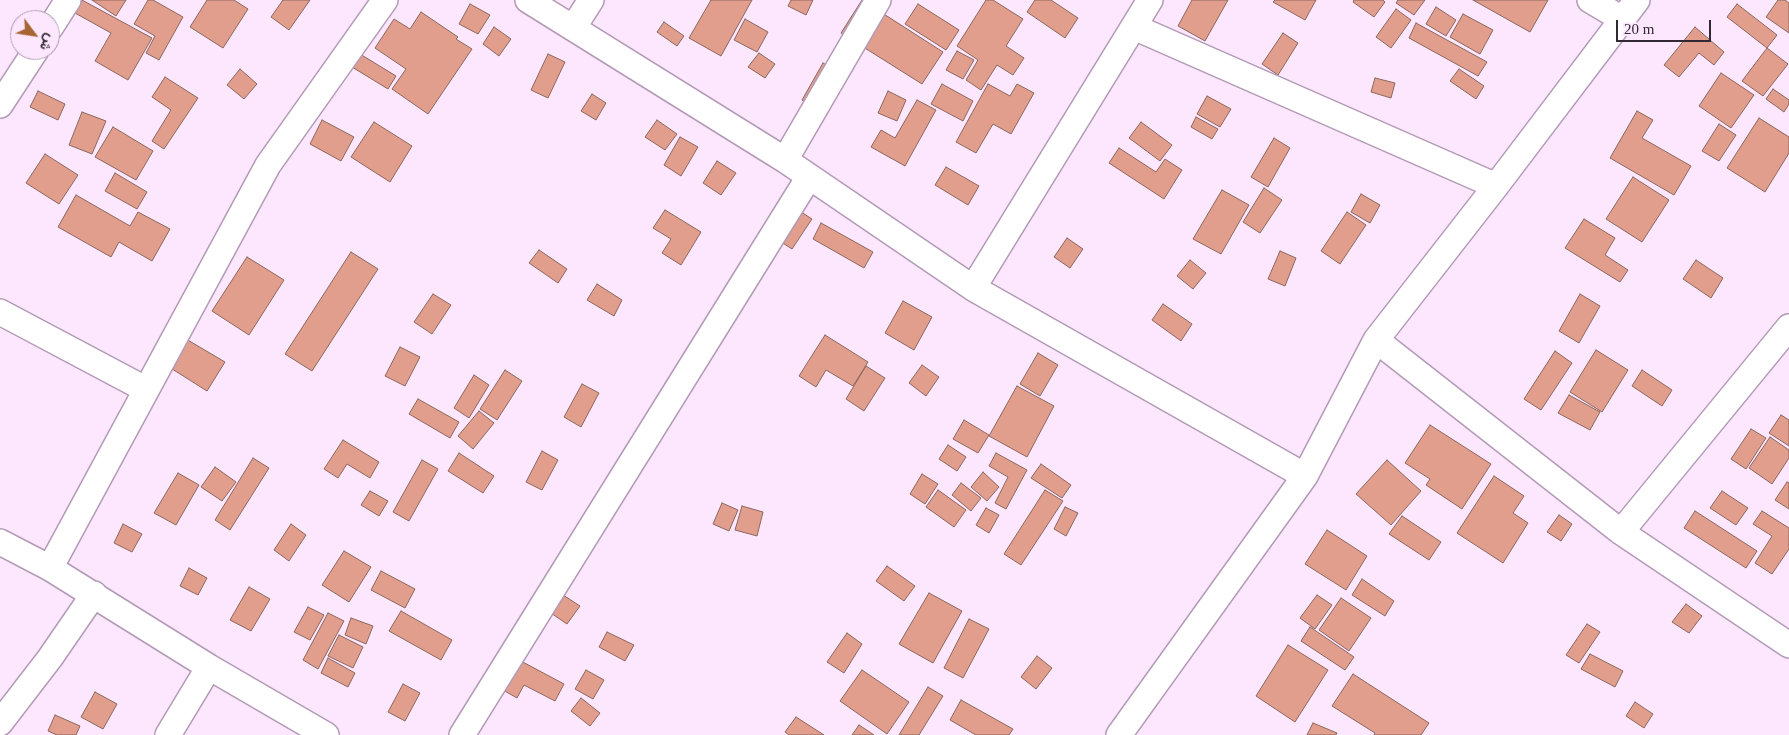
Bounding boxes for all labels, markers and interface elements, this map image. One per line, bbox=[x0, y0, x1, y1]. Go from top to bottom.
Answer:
north arrow bbox=[10, 10, 60, 60]
scale bar bbox=[1619, 10, 1714, 42]
text: 20 m bbox=[1624, 21, 1654, 37]
text: ش bbox=[37, 31, 58, 54]

